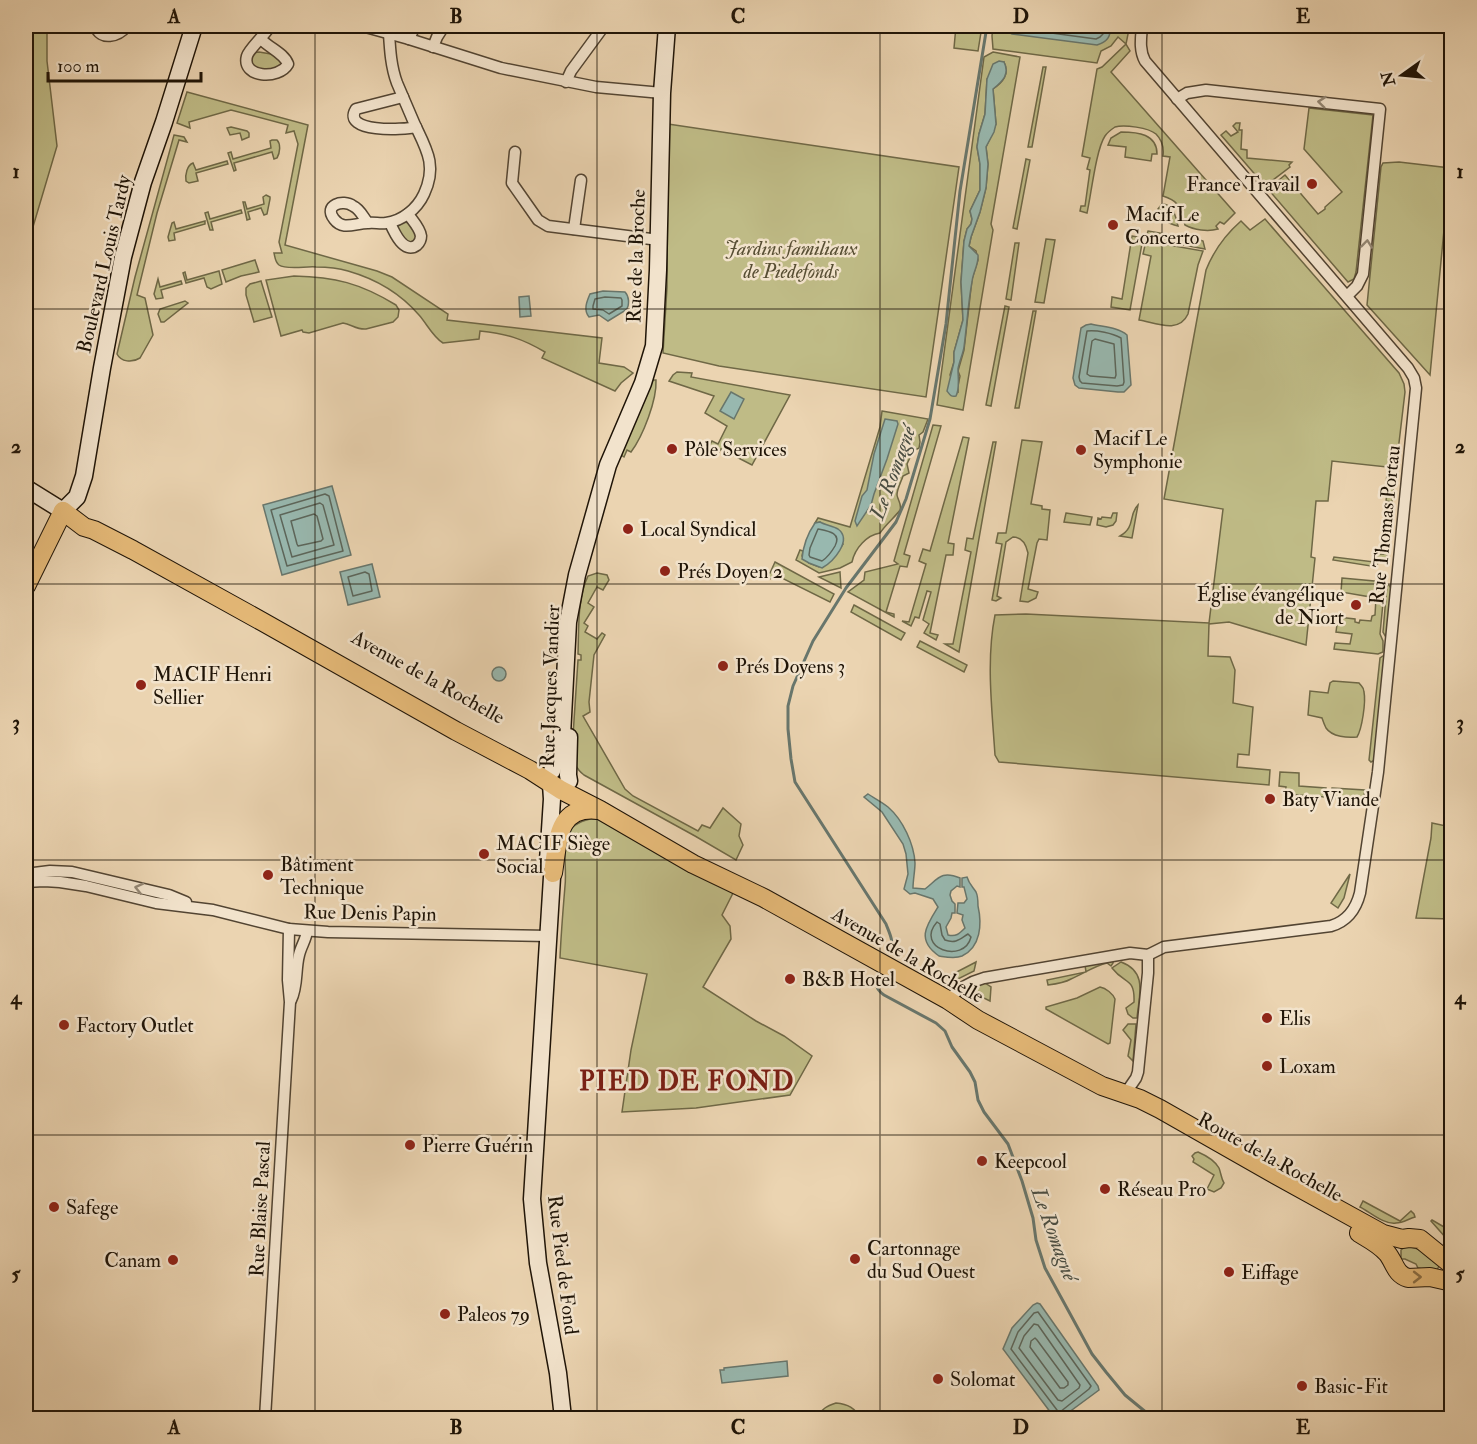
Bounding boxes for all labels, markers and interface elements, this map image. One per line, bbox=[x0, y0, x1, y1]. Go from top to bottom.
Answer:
text: A bbox=[167, 4, 181, 29]
text: B bbox=[449, 4, 463, 29]
text: C bbox=[731, 4, 745, 29]
text: D bbox=[1013, 4, 1029, 29]
text: E bbox=[1296, 4, 1311, 29]
scale bar bbox=[48, 45, 201, 83]
north arrow bbox=[1372, 45, 1432, 105]
text: 100 m bbox=[57, 55, 100, 78]
text: N bbox=[1377, 68, 1400, 89]
one-way arrow bbox=[1317, 96, 1327, 109]
text: 1 bbox=[12, 159, 20, 184]
text: 1 bbox=[1456, 159, 1464, 184]
street label: Boulevard Louis Tardy bbox=[71, 171, 137, 356]
place label: France Travail bbox=[1186, 172, 1300, 197]
marker: France Travail bbox=[1305, 177, 1319, 191]
street label: Rue de la Broche bbox=[621, 189, 651, 323]
place label: Macif Le Concerto bbox=[1125, 202, 1199, 250]
marker: Macif Le Concerto bbox=[1106, 218, 1120, 232]
park label: Jardins familiaux de Piedefonds bbox=[725, 236, 858, 284]
one-way arrow bbox=[1360, 239, 1373, 248]
water label: Le Romagné bbox=[863, 420, 923, 524]
place label: Macif Le Symphonie bbox=[1093, 426, 1182, 475]
text: 2 bbox=[11, 434, 21, 459]
text: 2 bbox=[1455, 434, 1465, 459]
place label: Pôle Services bbox=[684, 437, 787, 462]
marker: Pôle Services bbox=[665, 442, 679, 456]
marker: Macif Le Symphonie bbox=[1074, 443, 1088, 457]
street label: Rue Thomas Portau bbox=[1364, 444, 1406, 606]
place label: Local Syndical bbox=[640, 517, 756, 542]
marker: Local Syndical bbox=[621, 522, 635, 536]
place label: Prés Doyen 2 bbox=[677, 559, 783, 584]
marker: Prés Doyen 2 bbox=[658, 564, 672, 578]
place label: Église évangélique de Niort bbox=[1197, 581, 1345, 630]
marker: Église évangélique de Niort bbox=[1349, 598, 1363, 612]
street label: Rue Jacques Vandier bbox=[535, 604, 565, 768]
street label: Avenue de la Rochelle bbox=[346, 624, 509, 729]
place label: Prés Doyens 3 bbox=[735, 654, 845, 679]
marker: Prés Doyens 3 bbox=[716, 659, 730, 673]
place label: MACIF Henri Sellier bbox=[153, 662, 272, 710]
marker: MACIF Henri Sellier bbox=[134, 678, 148, 692]
text: 3 bbox=[12, 710, 20, 735]
text: 3 bbox=[1456, 710, 1464, 735]
place label: Baty Viande bbox=[1282, 787, 1379, 812]
marker: Baty Viande bbox=[1263, 792, 1277, 806]
place label: MACIF Siège Social bbox=[496, 831, 610, 879]
marker: MACIF Siège Social bbox=[477, 847, 491, 861]
place label: Bâtiment Technique bbox=[280, 852, 364, 900]
marker: Bâtiment Technique bbox=[261, 868, 275, 882]
one-way arrow bbox=[134, 883, 144, 896]
street label: Rue Denis Papin bbox=[303, 899, 437, 928]
street label: Avenue de la Rochelle bbox=[827, 901, 988, 1009]
place label: B&B Hotel bbox=[802, 967, 895, 992]
marker: B&B Hotel bbox=[783, 972, 797, 986]
text: 4 bbox=[10, 985, 23, 1010]
text: 4 bbox=[1454, 985, 1467, 1010]
place label: Elis bbox=[1279, 1006, 1311, 1031]
marker: Elis bbox=[1260, 1011, 1274, 1025]
place label: Factory Outlet bbox=[76, 1013, 194, 1038]
marker: Factory Outlet bbox=[57, 1018, 71, 1032]
place label: Loxam bbox=[1279, 1054, 1336, 1079]
marker: Loxam bbox=[1260, 1059, 1274, 1073]
district label: PIED DE FOND bbox=[579, 1066, 795, 1098]
street label: Route de la Rochelle bbox=[1193, 1107, 1347, 1207]
place label: Pierre Guérin bbox=[422, 1133, 533, 1158]
marker: Pierre Guérin bbox=[403, 1138, 417, 1152]
street label: Rue Blaise Pascal bbox=[244, 1141, 276, 1277]
place label: Keepcool bbox=[994, 1149, 1067, 1175]
marker: Keepcool bbox=[975, 1154, 989, 1168]
place label: Réseau Pro bbox=[1117, 1177, 1206, 1202]
marker: Réseau Pro bbox=[1098, 1182, 1112, 1196]
water label: Le Romagné bbox=[1024, 1183, 1084, 1287]
street label: Rue Pied de Fond bbox=[542, 1194, 584, 1336]
place label: Safege bbox=[66, 1195, 118, 1220]
marker: Safege bbox=[47, 1200, 61, 1214]
place label: Cartonnage du Sud Ouest bbox=[867, 1236, 976, 1284]
place label: Canam bbox=[104, 1248, 161, 1273]
marker: Cartonnage du Sud Ouest bbox=[848, 1252, 862, 1266]
marker: Canam bbox=[166, 1253, 180, 1267]
place label: Eiffage bbox=[1241, 1260, 1299, 1285]
text: 5 bbox=[12, 1261, 22, 1286]
text: 5 bbox=[1456, 1261, 1466, 1286]
marker: Eiffage bbox=[1222, 1265, 1236, 1279]
one-way arrow bbox=[1413, 1271, 1422, 1284]
place label: Paleos 79 bbox=[457, 1302, 530, 1327]
marker: Paleos 79 bbox=[438, 1307, 452, 1321]
place label: Solomat bbox=[950, 1367, 1016, 1392]
marker: Solomat bbox=[931, 1372, 945, 1386]
place label: Basic-Fit bbox=[1314, 1374, 1389, 1399]
marker: Basic-Fit bbox=[1295, 1379, 1309, 1393]
text: A bbox=[167, 1415, 181, 1440]
text: B bbox=[449, 1415, 463, 1440]
text: C bbox=[731, 1415, 745, 1440]
text: D bbox=[1013, 1415, 1029, 1440]
text: E bbox=[1296, 1415, 1311, 1440]

